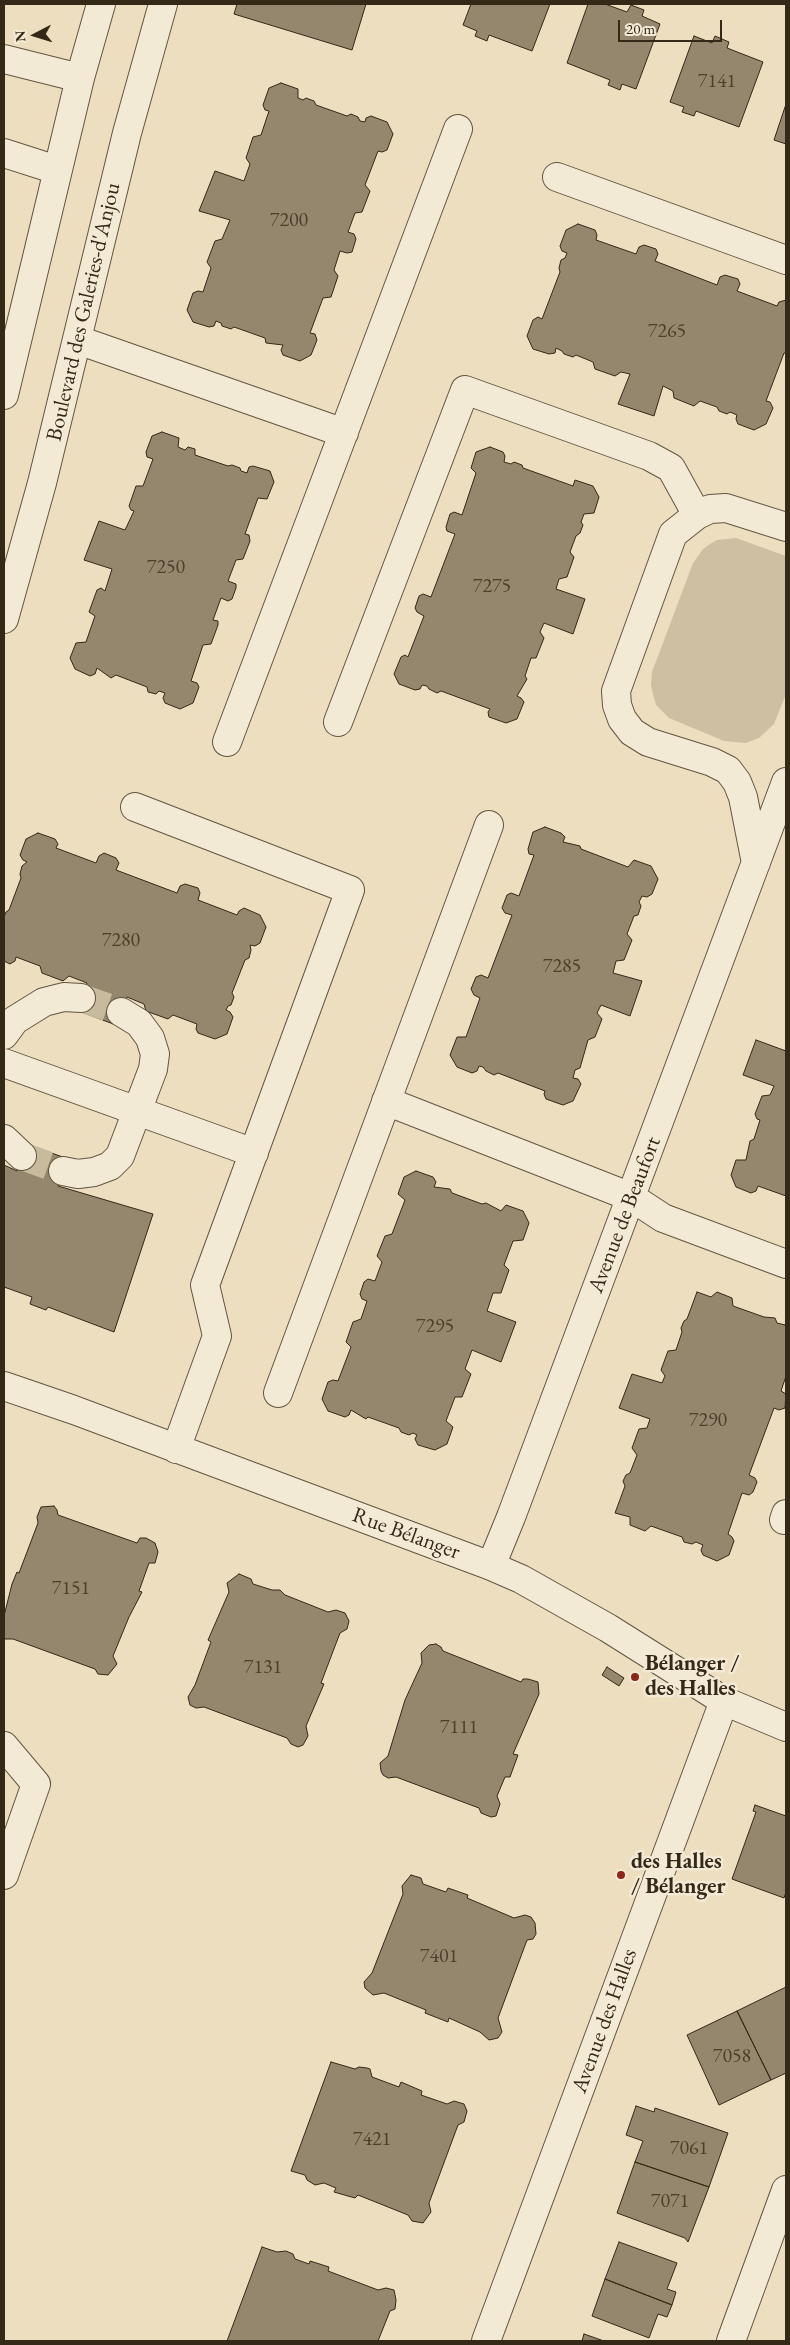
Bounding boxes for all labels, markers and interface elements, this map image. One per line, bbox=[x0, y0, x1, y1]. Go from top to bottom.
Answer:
north arrow bbox=[10, 10, 60, 60]
scale bar bbox=[620, 10, 724, 42]
text: 20 m bbox=[626, 19, 655, 38]
text: N bbox=[11, 30, 30, 43]
house number: 7141 bbox=[698, 70, 736, 94]
street label: Boulevard des Galeries-d'Anjou bbox=[41, 180, 127, 444]
house number: 7200 bbox=[270, 209, 308, 233]
house number: 7265 bbox=[648, 320, 686, 344]
house number: 7250 bbox=[147, 556, 185, 580]
house number: 7275 bbox=[473, 575, 511, 599]
house number: 7280 bbox=[102, 929, 140, 953]
house number: 7285 bbox=[543, 955, 581, 979]
street label: Avenue de Beaufort bbox=[583, 1133, 667, 1297]
house number: 7295 bbox=[416, 1315, 454, 1339]
house number: 7290 bbox=[689, 1409, 727, 1433]
street label: Rue Bélanger bbox=[348, 1502, 464, 1566]
house number: 7151 bbox=[52, 1577, 90, 1601]
place label: Bélanger / des Halles bbox=[645, 1651, 740, 1702]
house number: 7131 bbox=[244, 1656, 282, 1680]
marker: Bélanger / des Halles bbox=[629, 1671, 641, 1683]
house number: 7111 bbox=[440, 1716, 478, 1740]
place label: des Halles / Bélanger bbox=[631, 1849, 726, 1900]
marker: des Halles / Bélanger bbox=[615, 1869, 627, 1881]
house number: 7401 bbox=[420, 1945, 458, 1969]
street label: Avenue des Halles bbox=[567, 1945, 643, 2097]
house number: 7058 bbox=[713, 2045, 751, 2069]
house number: 7421 bbox=[353, 2128, 391, 2152]
house number: 7061 bbox=[670, 2137, 708, 2161]
house number: 7071 bbox=[651, 2190, 689, 2214]

